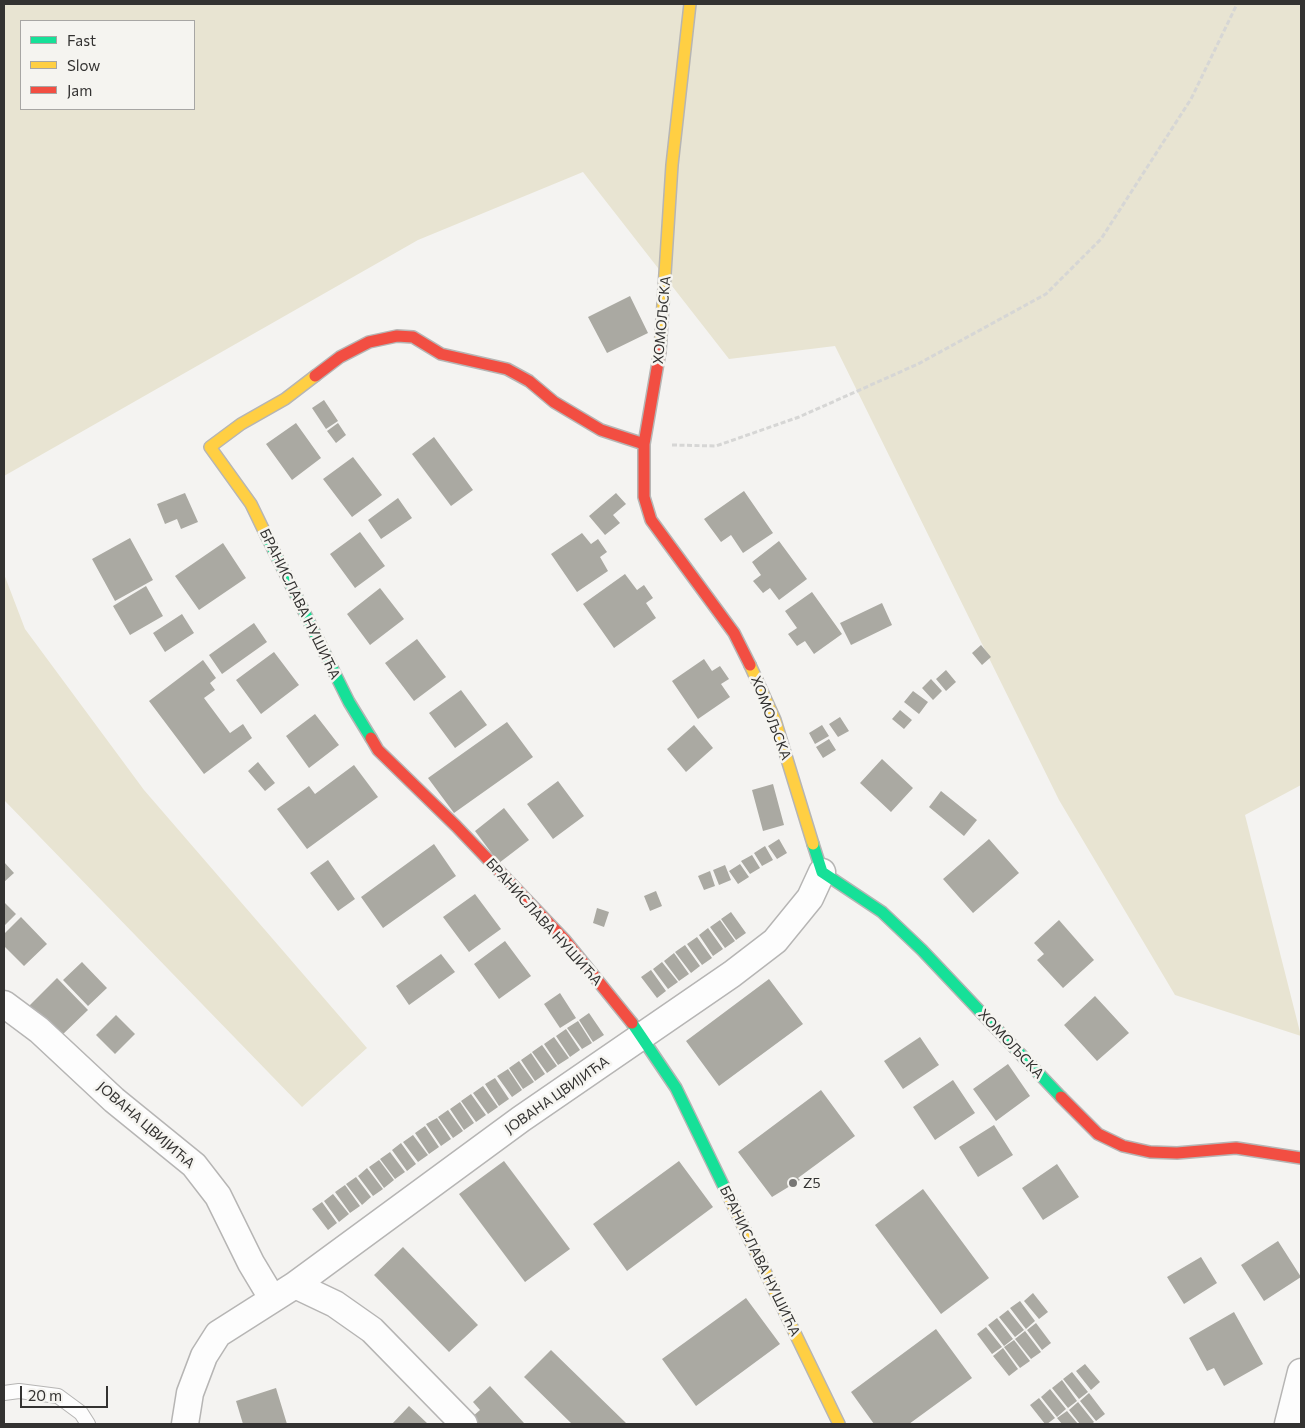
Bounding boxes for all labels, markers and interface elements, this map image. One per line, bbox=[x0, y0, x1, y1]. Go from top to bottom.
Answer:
legend bbox=[20, 20, 195, 110]
text: Fast bbox=[67, 31, 96, 49]
text: Slow bbox=[67, 56, 100, 74]
text: Jam bbox=[67, 81, 92, 99]
street label: ХОМОЉСКА bbox=[650, 275, 674, 365]
street label: БРАНИСЛАВА НУШИЋА bbox=[256, 526, 344, 682]
street label: ХОМОЉСКА bbox=[747, 674, 795, 762]
street label: БРАНИСЛАВА НУШИЋА bbox=[482, 855, 606, 989]
street label: ХОМОЉСКА bbox=[975, 1006, 1047, 1082]
street label: ЈОВАНА ЦВИЈИЋА bbox=[502, 1053, 612, 1137]
street label: ЈОВАНА ЦВИЈИЋА bbox=[94, 1078, 198, 1172]
place label: Z5 bbox=[803, 1175, 820, 1191]
marker: Z5 bbox=[787, 1177, 799, 1189]
street label: БРАНИСЛАВА НУШИЋА bbox=[716, 1183, 804, 1339]
scale bar bbox=[22, 1376, 110, 1408]
text: 20 m bbox=[28, 1386, 62, 1404]

